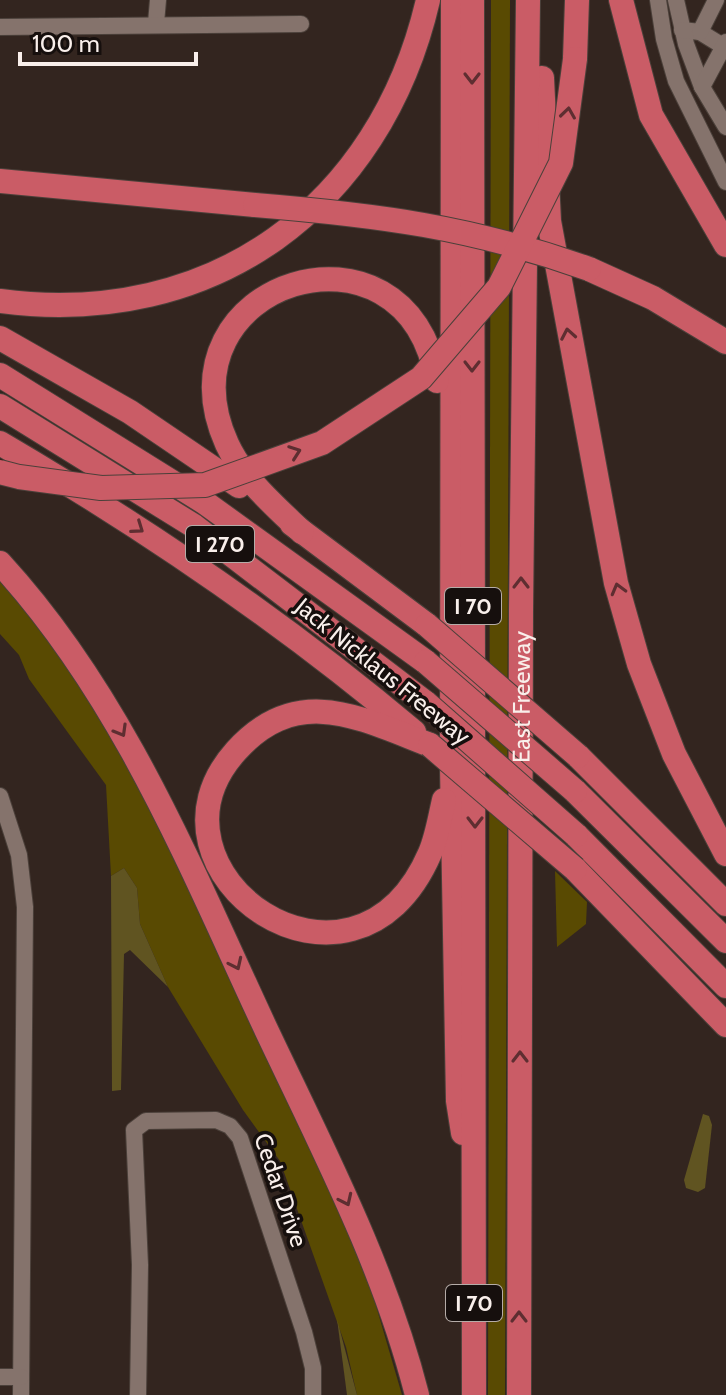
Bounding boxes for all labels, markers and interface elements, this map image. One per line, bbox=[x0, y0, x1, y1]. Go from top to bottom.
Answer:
scale bar bbox=[20, 16, 196, 66]
text: 100 m bbox=[32, 29, 100, 58]
one-way arrow bbox=[463, 72, 481, 85]
one-way arrow bbox=[559, 106, 576, 120]
one-way arrow bbox=[561, 327, 578, 340]
one-way arrow bbox=[463, 360, 481, 373]
one-way arrow bbox=[287, 446, 301, 462]
one-way arrow bbox=[129, 518, 143, 533]
road number: I 270 bbox=[186, 526, 254, 562]
one-way arrow bbox=[512, 576, 530, 589]
one-way arrow bbox=[610, 582, 627, 596]
road number: I 70 bbox=[445, 588, 501, 624]
street label: Jack Nicklaus Freeway bbox=[289, 591, 476, 750]
street label: East Freeway bbox=[506, 631, 535, 763]
one-way arrow bbox=[111, 722, 127, 737]
one-way arrow bbox=[466, 816, 484, 829]
one-way arrow bbox=[226, 956, 242, 971]
one-way arrow bbox=[511, 1050, 529, 1063]
street label: Cedar Drive bbox=[248, 1129, 314, 1251]
one-way arrow bbox=[336, 1192, 352, 1206]
road number: I 70 bbox=[446, 1285, 502, 1321]
one-way arrow bbox=[510, 1310, 528, 1323]

